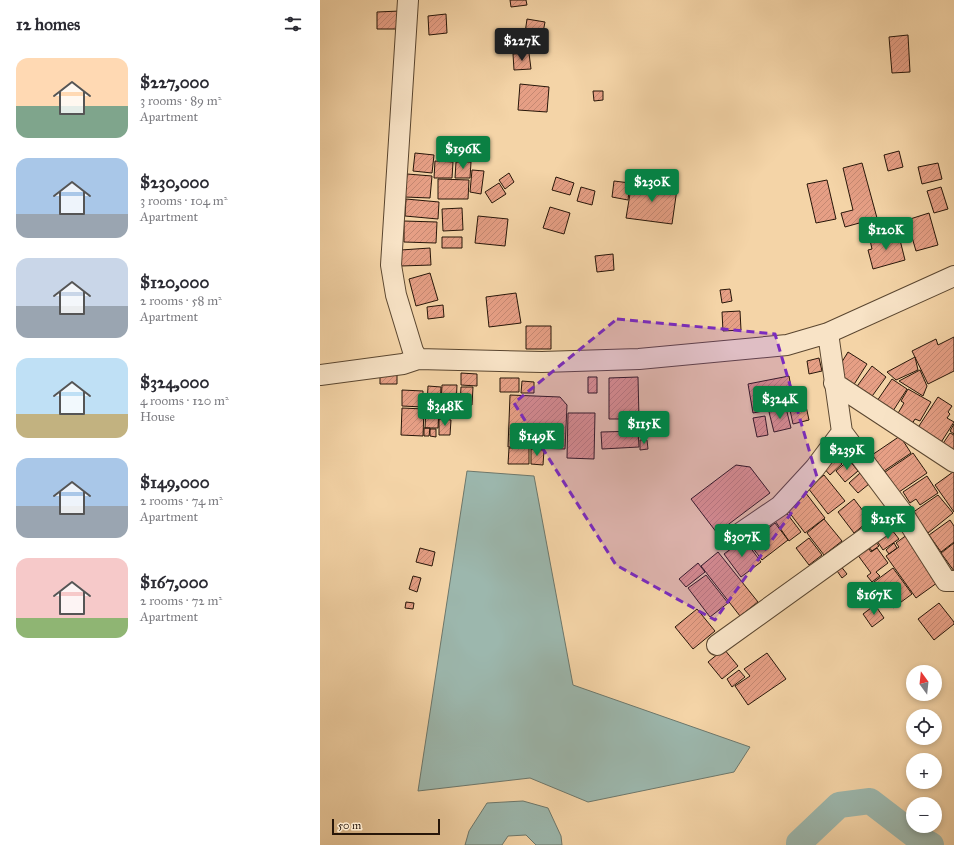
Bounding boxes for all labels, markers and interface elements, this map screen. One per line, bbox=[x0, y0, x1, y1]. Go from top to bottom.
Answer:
icon: filters bbox=[282, 13, 304, 35]
text: 12 homes bbox=[16, 14, 80, 35]
pin: $227K bbox=[494, 28, 550, 62]
text: $227K bbox=[504, 33, 540, 49]
text: $227,000 bbox=[140, 72, 209, 93]
icon: home bbox=[48, 74, 96, 122]
text: 3 rooms · 89 m² bbox=[140, 93, 222, 109]
text: Apartment bbox=[140, 109, 198, 125]
pin: $196K bbox=[435, 136, 491, 170]
text: $196K bbox=[445, 141, 481, 157]
pin: $230K bbox=[624, 169, 680, 203]
text: $230,000 bbox=[140, 172, 209, 193]
icon: home bbox=[48, 174, 96, 222]
text: $230K bbox=[634, 174, 670, 190]
text: 3 rooms · 104 m² bbox=[140, 193, 228, 209]
text: Apartment bbox=[140, 209, 198, 225]
pin: $120K bbox=[858, 217, 914, 251]
text: $120K bbox=[868, 222, 904, 238]
text: $120,000 bbox=[140, 272, 209, 293]
icon: home bbox=[48, 274, 96, 322]
text: 2 rooms · 58 m² bbox=[140, 293, 222, 309]
text: Apartment bbox=[140, 309, 198, 325]
text: $324,000 bbox=[140, 372, 209, 393]
icon: home bbox=[48, 374, 96, 422]
pin: $324K bbox=[752, 386, 808, 420]
text: $324K bbox=[762, 391, 798, 407]
text: 4 rooms · 120 m² bbox=[140, 393, 229, 409]
pin: $348K bbox=[417, 393, 473, 427]
text: $348K bbox=[427, 398, 463, 414]
text: House bbox=[140, 409, 175, 425]
pin: $115K bbox=[616, 411, 672, 445]
text: $115K bbox=[627, 416, 661, 432]
pin: $149K bbox=[509, 423, 565, 457]
text: $149K bbox=[519, 428, 555, 444]
pin: $239K bbox=[819, 437, 875, 471]
text: $239K bbox=[829, 442, 865, 458]
text: $149,000 bbox=[140, 472, 210, 493]
icon: home bbox=[48, 474, 96, 522]
text: 2 rooms · 74 m² bbox=[140, 493, 223, 509]
pin: $215K bbox=[860, 506, 916, 540]
text: Apartment bbox=[140, 509, 198, 525]
text: $215K bbox=[871, 511, 905, 527]
pin: $307K bbox=[714, 524, 770, 558]
text: $307K bbox=[724, 529, 760, 545]
text: $167,000 bbox=[140, 572, 209, 593]
icon: home bbox=[48, 574, 96, 622]
pin: $167K bbox=[846, 582, 902, 616]
text: $167K bbox=[856, 587, 892, 603]
text: 2 rooms · 72 m² bbox=[140, 593, 222, 609]
text: Apartment bbox=[140, 609, 198, 625]
north arrow bbox=[906, 665, 942, 701]
map controls bbox=[906, 665, 942, 833]
button: locate bbox=[906, 709, 942, 745]
button: + bbox=[906, 753, 942, 789]
button: − bbox=[906, 797, 942, 833]
scale bar bbox=[332, 817, 440, 836]
text: 50 m bbox=[338, 819, 361, 832]

